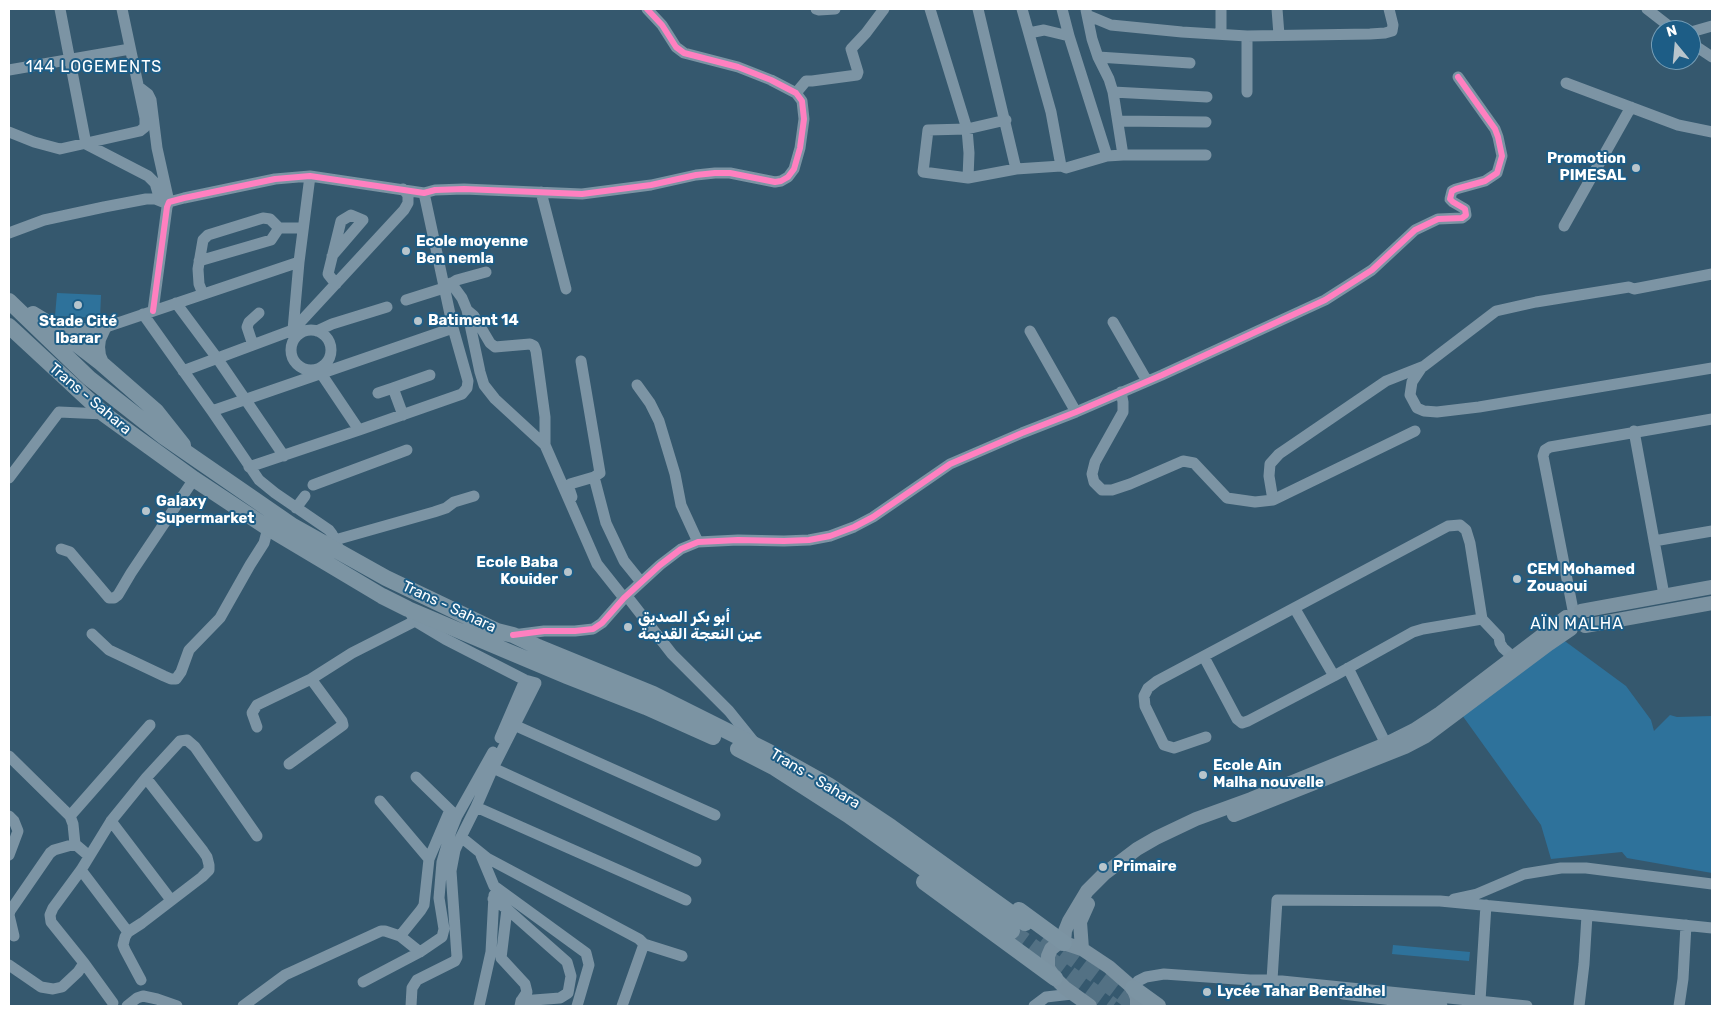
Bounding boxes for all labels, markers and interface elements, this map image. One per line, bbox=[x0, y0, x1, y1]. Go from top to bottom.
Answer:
north arrow bbox=[1651, 20, 1701, 70]
text: N bbox=[1664, 22, 1679, 41]
district label: 144 LOGEMENTS bbox=[24, 57, 164, 77]
place label: Promotion PIMESAL bbox=[1547, 150, 1626, 185]
marker: Promotion PIMESAL bbox=[1630, 162, 1642, 174]
place label: Ecole moyenne Ben nemla bbox=[416, 233, 528, 268]
marker: Ecole moyenne Ben nemla bbox=[400, 245, 412, 257]
marker: Stade Cité Ibarar bbox=[72, 299, 84, 311]
place label: Batiment 14 bbox=[428, 312, 519, 330]
place label: Stade Cité Ibarar bbox=[39, 313, 117, 348]
marker: Batiment 14 bbox=[412, 315, 424, 327]
street label: Trans - Sahara bbox=[45, 359, 135, 439]
place label: Galaxy Supermarket bbox=[156, 493, 254, 528]
marker: Galaxy Supermarket bbox=[140, 505, 152, 517]
place label: Ecole Baba Kouider bbox=[476, 554, 558, 589]
place label: CEM Mohamed Zouaoui bbox=[1527, 561, 1635, 596]
marker: Ecole Baba Kouider bbox=[562, 566, 574, 578]
marker: CEM Mohamed Zouaoui bbox=[1511, 573, 1523, 585]
street label: Trans - Sahara bbox=[399, 577, 499, 637]
place label: أبو بكر الصديق عين النعجة القديمة bbox=[638, 609, 762, 644]
district label: AÏN MALHA bbox=[1529, 614, 1625, 634]
marker: أبو بكر الصديق عين النعجة القديمة bbox=[622, 621, 634, 633]
street label: Trans - Sahara bbox=[767, 745, 863, 813]
place label: Ecole Ain Malha nouvelle bbox=[1213, 757, 1324, 792]
marker: Ecole Ain Malha nouvelle bbox=[1197, 769, 1209, 781]
place label: Primaire bbox=[1113, 858, 1177, 876]
marker: Primaire bbox=[1097, 861, 1109, 873]
place label: Lycée Tahar Benfadhel bbox=[1217, 983, 1386, 1001]
marker: Lycée Tahar Benfadhel bbox=[1201, 986, 1213, 998]

